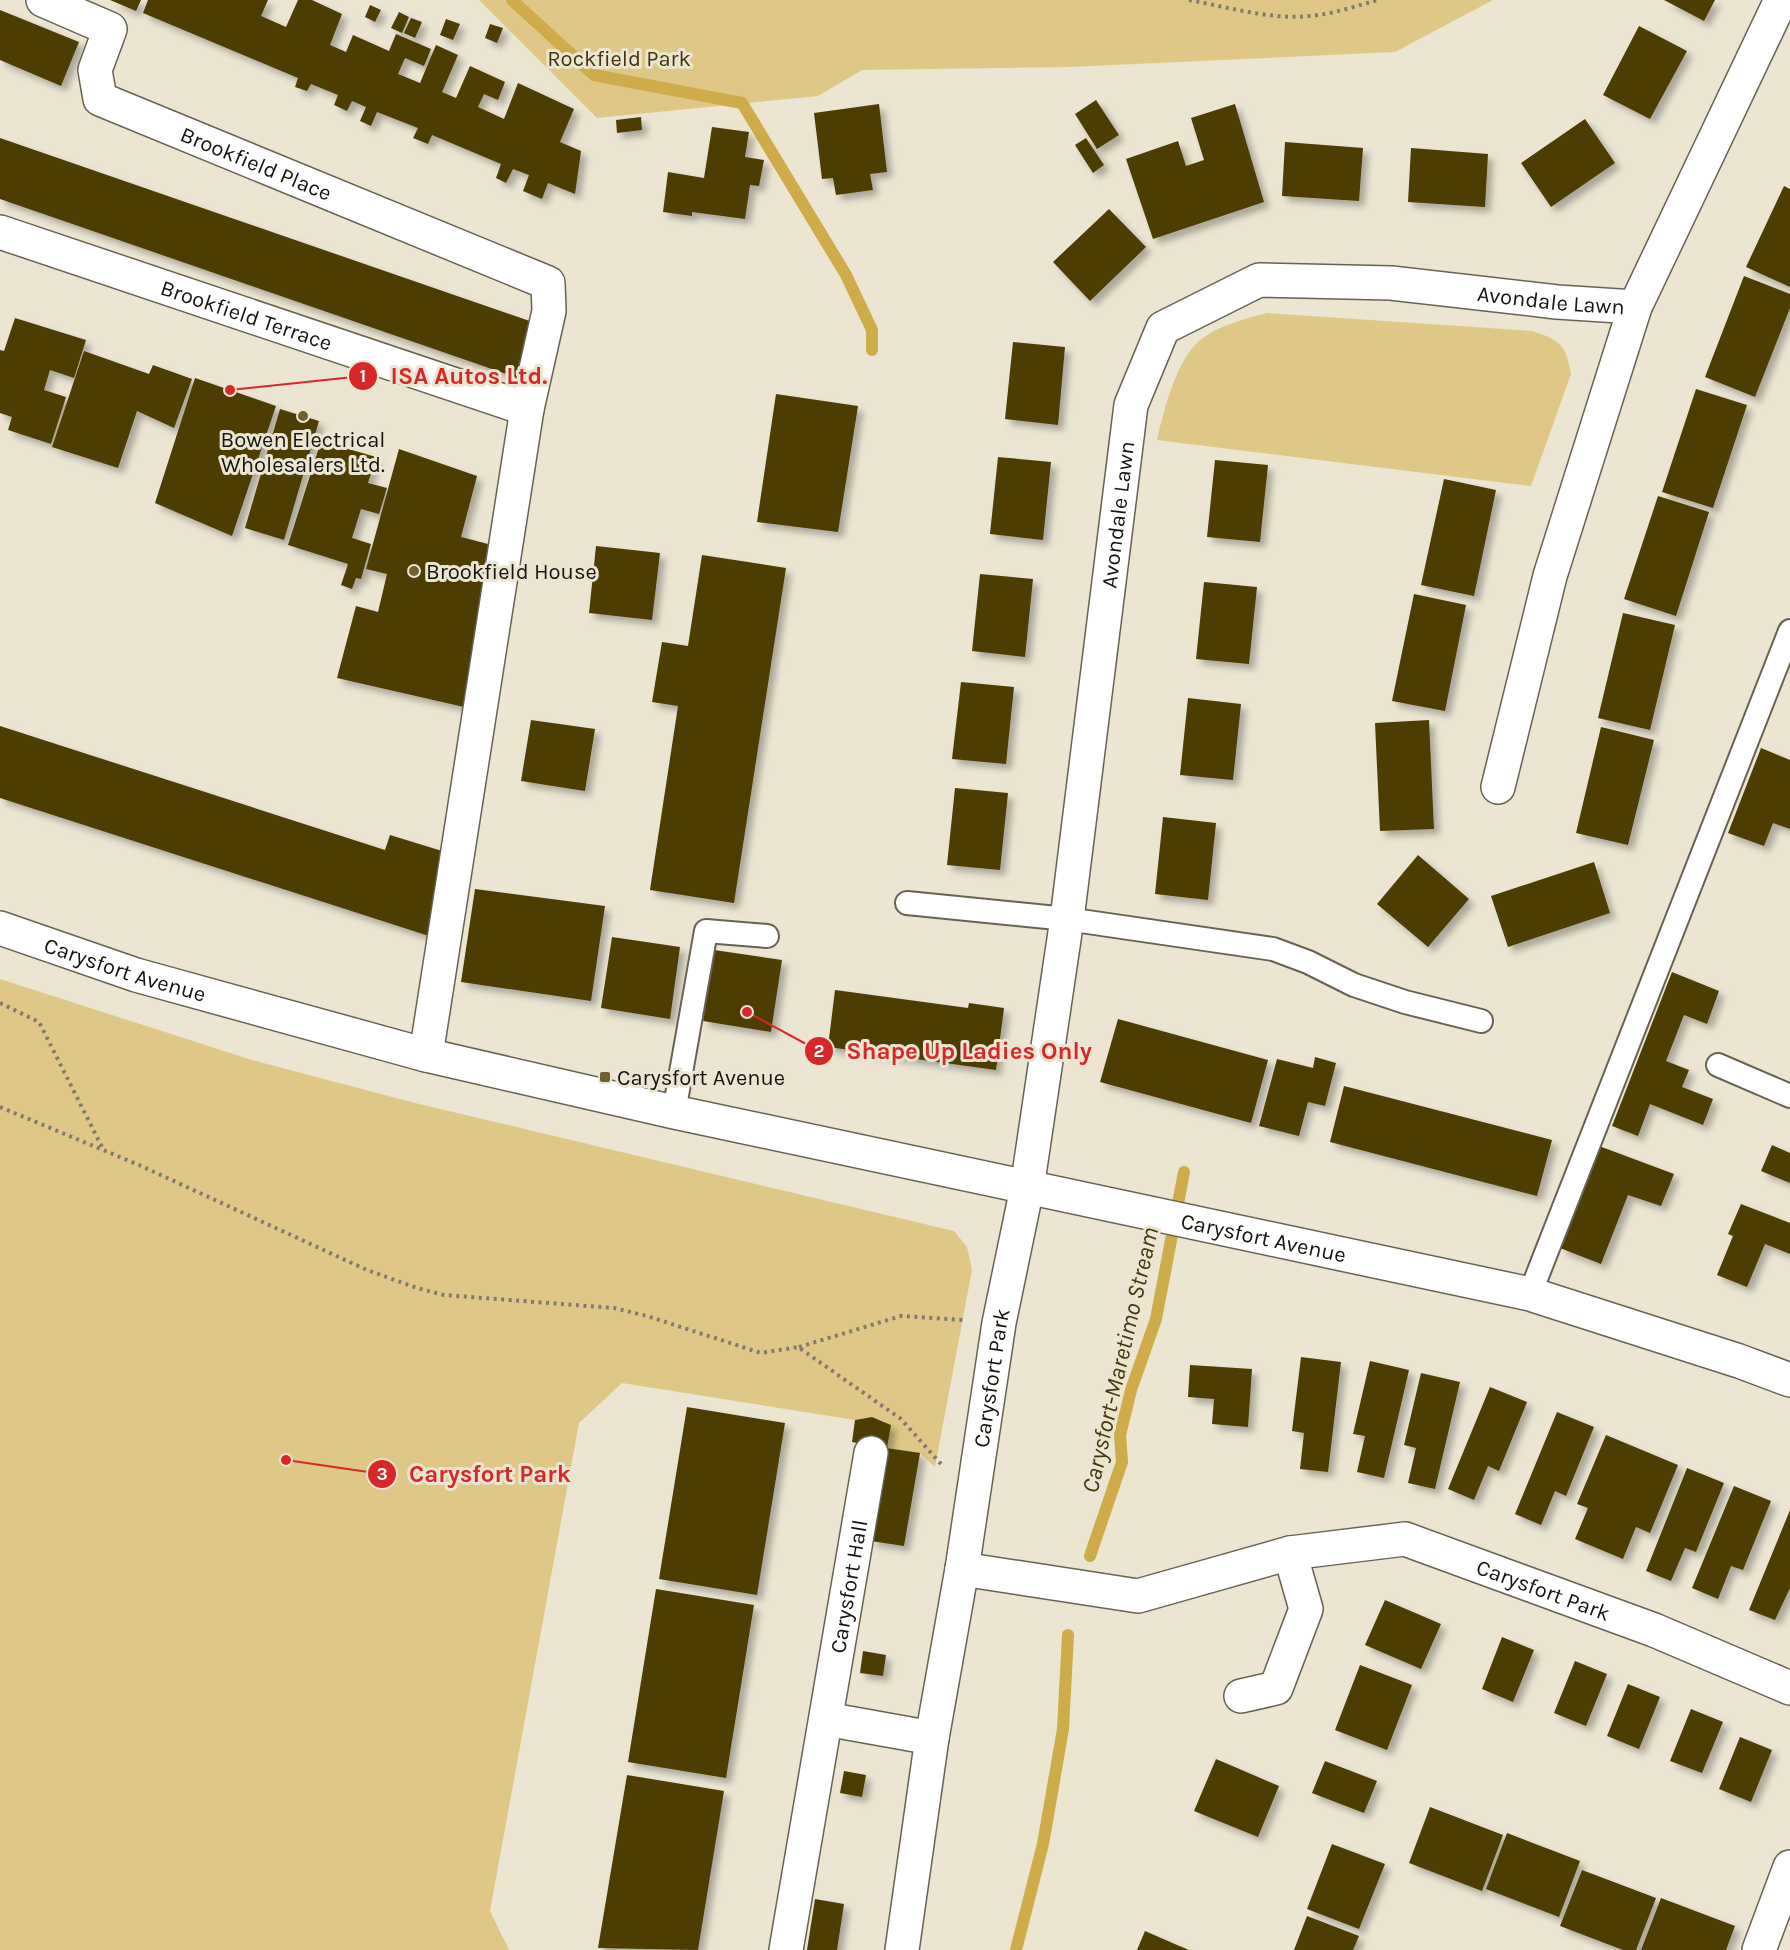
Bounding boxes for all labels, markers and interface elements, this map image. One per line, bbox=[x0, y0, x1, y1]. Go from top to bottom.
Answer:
park label: Rockfield Park bbox=[547, 46, 691, 72]
street label: Brookfield Place bbox=[176, 121, 335, 207]
street label: Brookfield Terrace bbox=[157, 275, 335, 357]
street label: Avondale Lawn bbox=[1476, 281, 1626, 320]
callout: ISA Autos Ltd. bbox=[348, 355, 559, 397]
text: ISA Autos Ltd. bbox=[391, 362, 547, 390]
text: 1 bbox=[360, 365, 366, 387]
marker: Bowen Electrical Wholesalers Ltd. bbox=[296, 409, 310, 423]
place label: Bowen Electrical Wholesalers Ltd. bbox=[220, 427, 386, 478]
street label: Avondale Lawn bbox=[1096, 440, 1140, 590]
place label: Brookfield House bbox=[426, 559, 597, 585]
marker: Brookfield House bbox=[407, 564, 421, 578]
street label: Carysfort Avenue bbox=[41, 932, 209, 1008]
callout: Shape Up Ladies Only bbox=[804, 1030, 1104, 1072]
text: Shape Up Ladies Only bbox=[846, 1037, 1092, 1065]
text: 2 bbox=[814, 1040, 824, 1062]
place label: Carysfort Avenue bbox=[617, 1065, 785, 1091]
marker: Carysfort Avenue bbox=[598, 1070, 612, 1084]
street label: Carysfort Avenue bbox=[1178, 1208, 1348, 1269]
water label: Carysfort-Maretimo Stream bbox=[1076, 1224, 1164, 1496]
street label: Carysfort Park bbox=[968, 1306, 1016, 1449]
callout: Carysfort Park bbox=[367, 1453, 583, 1495]
text: Carysfort Park bbox=[409, 1460, 571, 1488]
text: 3 bbox=[376, 1463, 388, 1485]
street label: Carysfort Hall bbox=[825, 1518, 873, 1655]
street label: Carysfort Park bbox=[1473, 1554, 1614, 1627]

